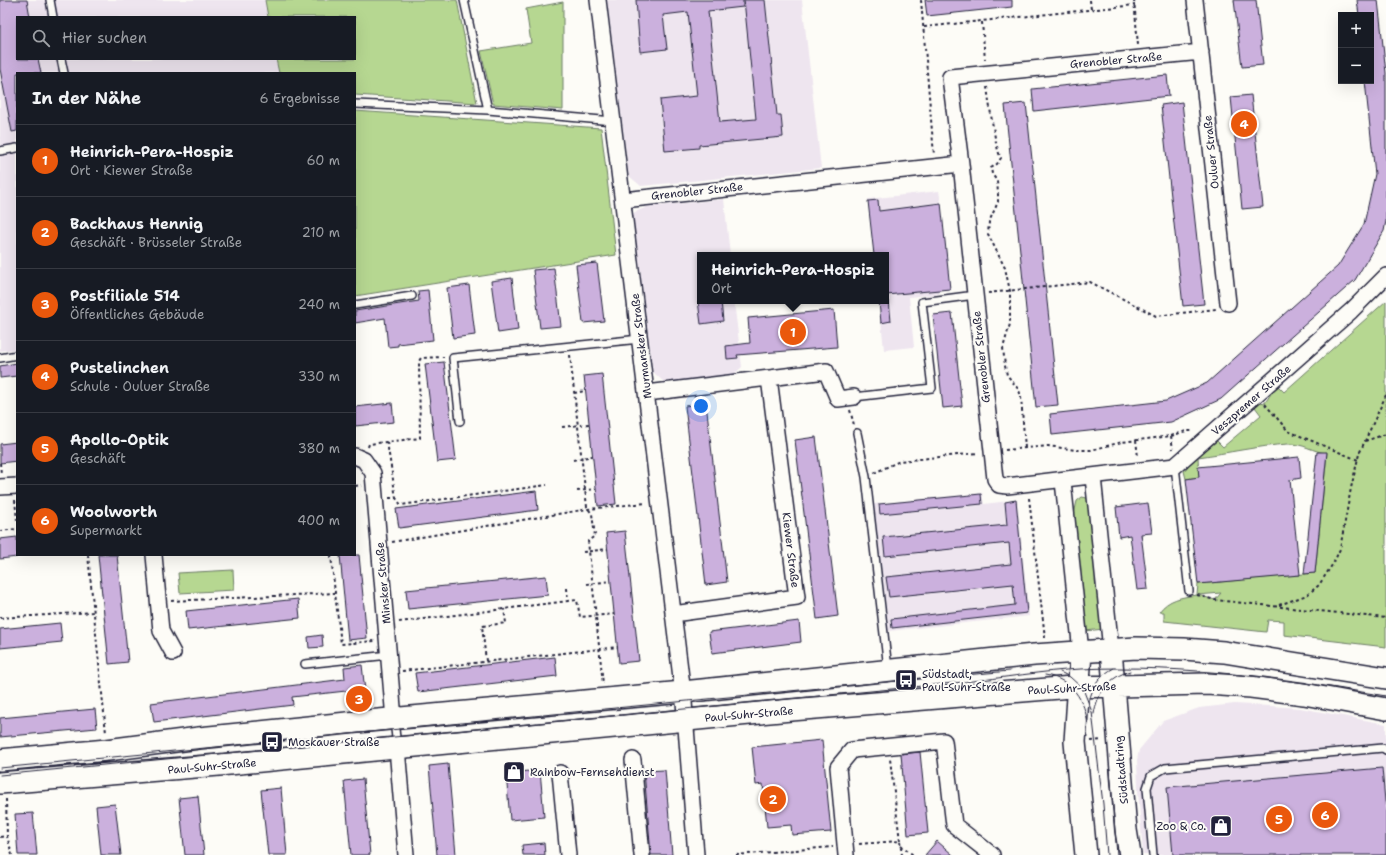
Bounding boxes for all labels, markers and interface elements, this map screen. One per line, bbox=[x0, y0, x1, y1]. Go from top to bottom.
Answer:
map controls bbox=[1338, 12, 1374, 84]
button: + bbox=[1338, 12, 1374, 48]
search box bbox=[16, 16, 356, 60]
icon: search bbox=[30, 27, 52, 49]
text: Hier suchen bbox=[62, 28, 147, 48]
button: − bbox=[1338, 48, 1374, 84]
street label: Grenobler Straße bbox=[1069, 49, 1163, 72]
text: In der Nähe bbox=[32, 87, 141, 109]
text: 6 Ergebnisse bbox=[260, 90, 340, 107]
pin: 4 bbox=[1231, 109, 1257, 139]
street label: Ouluer Straße bbox=[1200, 114, 1223, 190]
text: Heinrich-Pera-Hospiz bbox=[70, 142, 234, 162]
text: 1 bbox=[42, 152, 48, 169]
text: 60 m bbox=[307, 152, 340, 169]
text: Ort · Kiewer Straße bbox=[70, 162, 193, 179]
street label: Grenobler Straße bbox=[650, 179, 744, 204]
text: Backhaus Hennig bbox=[70, 214, 203, 234]
text: 2 bbox=[40, 224, 50, 241]
text: 210 m bbox=[302, 224, 340, 241]
text: Geschäft · Brüsseler Straße bbox=[70, 234, 242, 251]
popup bbox=[697, 252, 889, 304]
text: Heinrich-Pera-Hospiz bbox=[711, 260, 875, 280]
text: Ort bbox=[711, 280, 732, 297]
text: Postfiliale 514 bbox=[70, 286, 180, 306]
street label: Murmansker Straße bbox=[628, 292, 655, 400]
text: 3 bbox=[40, 296, 50, 313]
text: 240 m bbox=[298, 296, 340, 313]
text: Öffentliches Gebäude bbox=[70, 306, 204, 323]
street label: Grenobler Straße bbox=[969, 310, 994, 404]
pin: 1 bbox=[780, 317, 806, 347]
text: Pustelinchen bbox=[70, 358, 169, 378]
street label: Veszpremer Straße bbox=[1208, 362, 1294, 439]
text: 4 bbox=[40, 368, 50, 385]
text: 330 m bbox=[298, 368, 340, 385]
text: Schule · Ouluer Straße bbox=[70, 378, 210, 395]
your location bbox=[691, 396, 711, 416]
text: Apollo-Optik bbox=[70, 430, 169, 450]
text: 5 bbox=[41, 440, 49, 457]
text: 380 m bbox=[298, 440, 340, 457]
text: Geschäft bbox=[70, 450, 126, 467]
text: Woolworth bbox=[70, 502, 157, 522]
text: 6 bbox=[40, 512, 50, 529]
text: 400 m bbox=[297, 512, 340, 529]
street label: Kiewer Straße bbox=[778, 512, 803, 589]
text: Supermarkt bbox=[70, 522, 142, 539]
street label: Minsker Straße bbox=[372, 542, 395, 624]
bus stop icon: Südstadt, Paul-Suhr-Straße bbox=[893, 667, 919, 693]
place label: Südstadt, Paul-Suhr-Straße bbox=[922, 667, 1011, 695]
street label: Paul-Suhr-Straße bbox=[1027, 679, 1117, 698]
pin: 3 bbox=[346, 684, 372, 714]
street label: Paul-Suhr-Straße bbox=[704, 703, 794, 726]
bus stop icon: Moskauer Straße bbox=[259, 729, 285, 755]
place label: Moskauer Straße bbox=[288, 735, 380, 750]
street label: Südstadtring bbox=[1111, 735, 1132, 805]
street label: Paul-Suhr-Straße bbox=[167, 755, 257, 778]
shop icon: Rainbow-Fernsehdienst bbox=[501, 759, 527, 785]
place label: Rainbow-Fernsehdienst bbox=[530, 765, 655, 780]
pin: 2 bbox=[760, 784, 786, 814]
pin: 6 bbox=[1312, 800, 1338, 830]
pin: 5 bbox=[1266, 804, 1292, 834]
shop icon: Zoo & Co. bbox=[1208, 813, 1234, 839]
place label: Zoo & Co. bbox=[1157, 819, 1206, 834]

